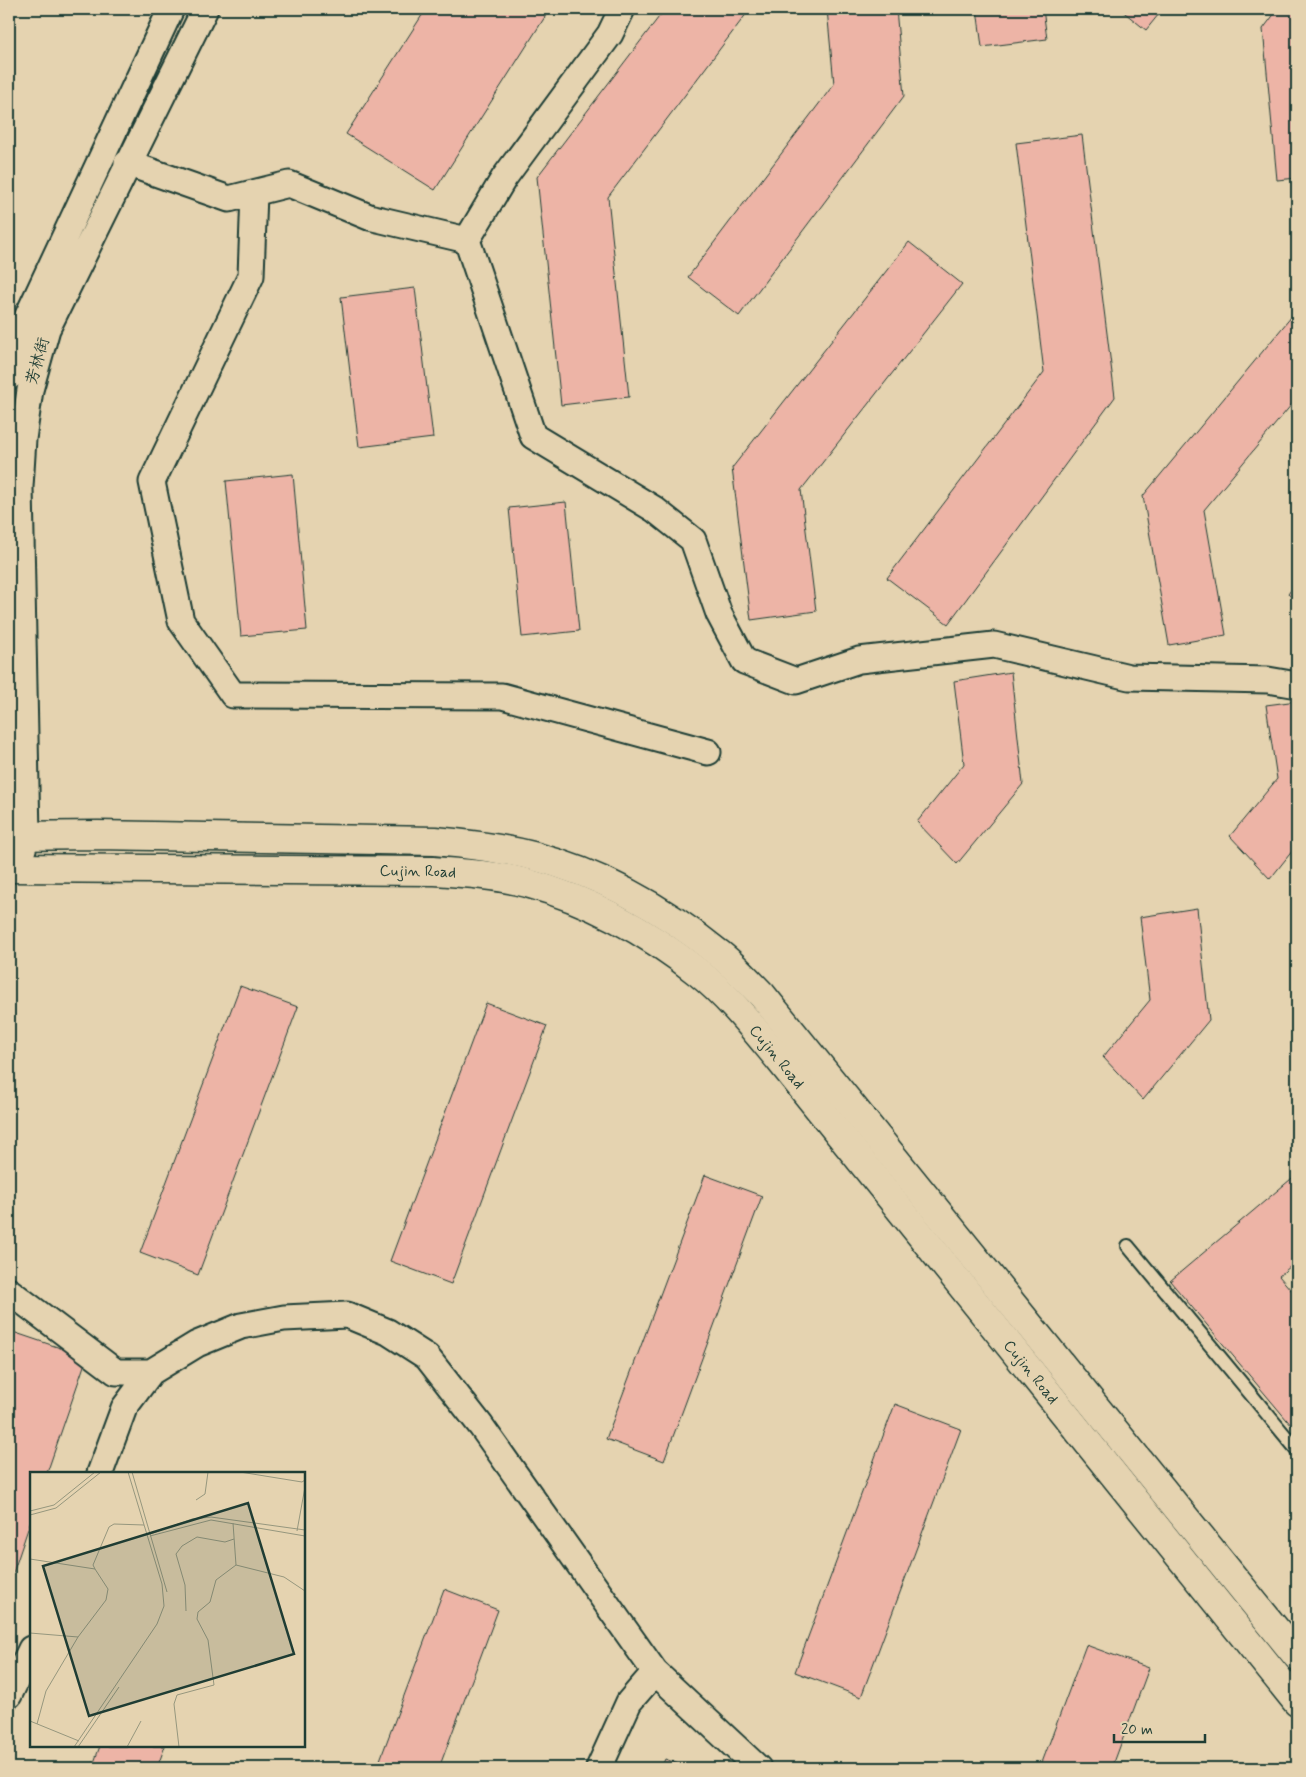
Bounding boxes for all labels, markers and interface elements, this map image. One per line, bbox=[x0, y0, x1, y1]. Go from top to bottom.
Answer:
street label: 芳林街 bbox=[21, 335, 55, 387]
street label: Cujin Road bbox=[379, 860, 457, 883]
street label: Cujin Road bbox=[744, 1020, 809, 1093]
street label: Cujin Road bbox=[999, 1335, 1063, 1409]
inset map bbox=[30, 1472, 305, 1747]
scale bar bbox=[1114, 1712, 1205, 1744]
text: 20 m bbox=[1121, 1720, 1153, 1740]

